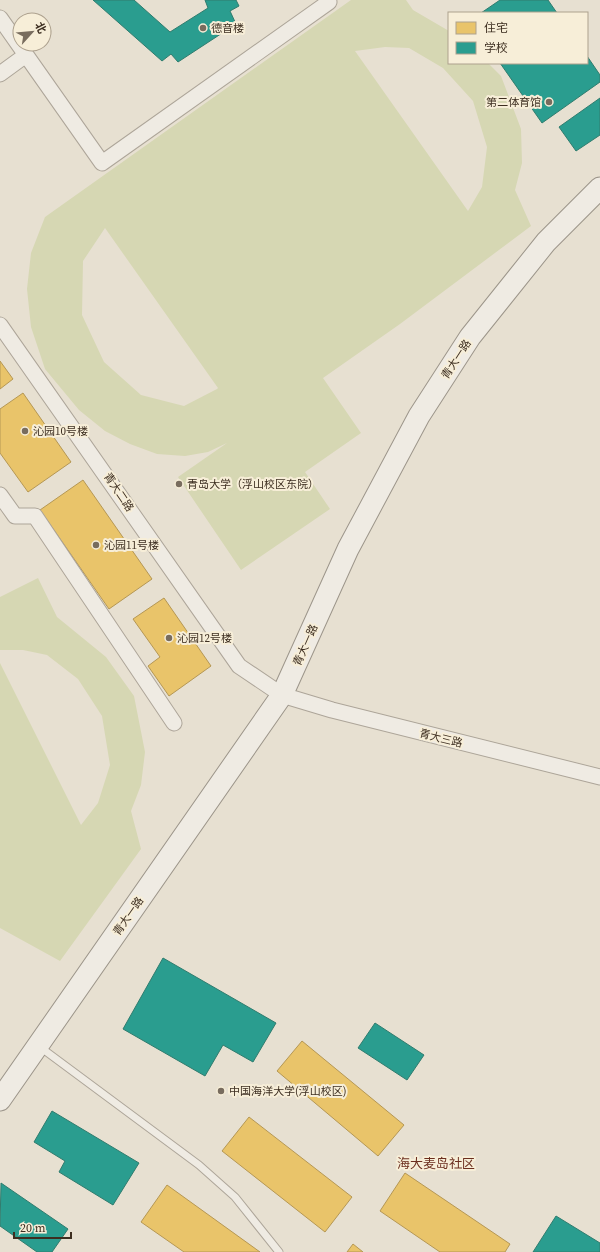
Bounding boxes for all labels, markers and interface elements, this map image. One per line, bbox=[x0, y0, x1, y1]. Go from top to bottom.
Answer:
north arrow bbox=[12, 12, 52, 52]
legend bbox=[448, 12, 588, 64]
text: 北 bbox=[31, 19, 50, 36]
text: 住宅 bbox=[484, 20, 508, 36]
place label: 德音楼 bbox=[211, 21, 244, 36]
marker: 德音楼 bbox=[198, 23, 208, 33]
text: 学校 bbox=[484, 40, 508, 56]
place label: 第二体育馆 bbox=[486, 95, 541, 110]
marker: 第二体育馆 bbox=[544, 97, 554, 107]
street label: 青大一路 bbox=[438, 337, 475, 382]
place label: 沁园10号楼 bbox=[33, 424, 88, 439]
marker: 沁园10号楼 bbox=[20, 426, 30, 436]
street label: 青大二路 bbox=[100, 470, 137, 515]
place label: 青岛大学（浮山校区东院） bbox=[187, 477, 319, 492]
marker: 青岛大学（浮山校区东院） bbox=[174, 479, 184, 489]
place label: 沁园11号楼 bbox=[104, 538, 159, 553]
marker: 沁园11号楼 bbox=[91, 540, 101, 550]
street label: 青大一路 bbox=[290, 622, 321, 668]
place label: 沁园12号楼 bbox=[177, 631, 232, 646]
marker: 沁园12号楼 bbox=[164, 633, 174, 643]
street label: 青大三路 bbox=[418, 726, 464, 751]
street label: 青大一路 bbox=[110, 894, 147, 939]
place label: 中国海洋大学(浮山校区) bbox=[229, 1084, 346, 1099]
marker: 中国海洋大学(浮山校区) bbox=[216, 1086, 226, 1096]
district label: 海大麦岛社区 bbox=[397, 1155, 475, 1172]
scale bar bbox=[14, 1214, 71, 1240]
text: 20 m bbox=[20, 1220, 46, 1236]

